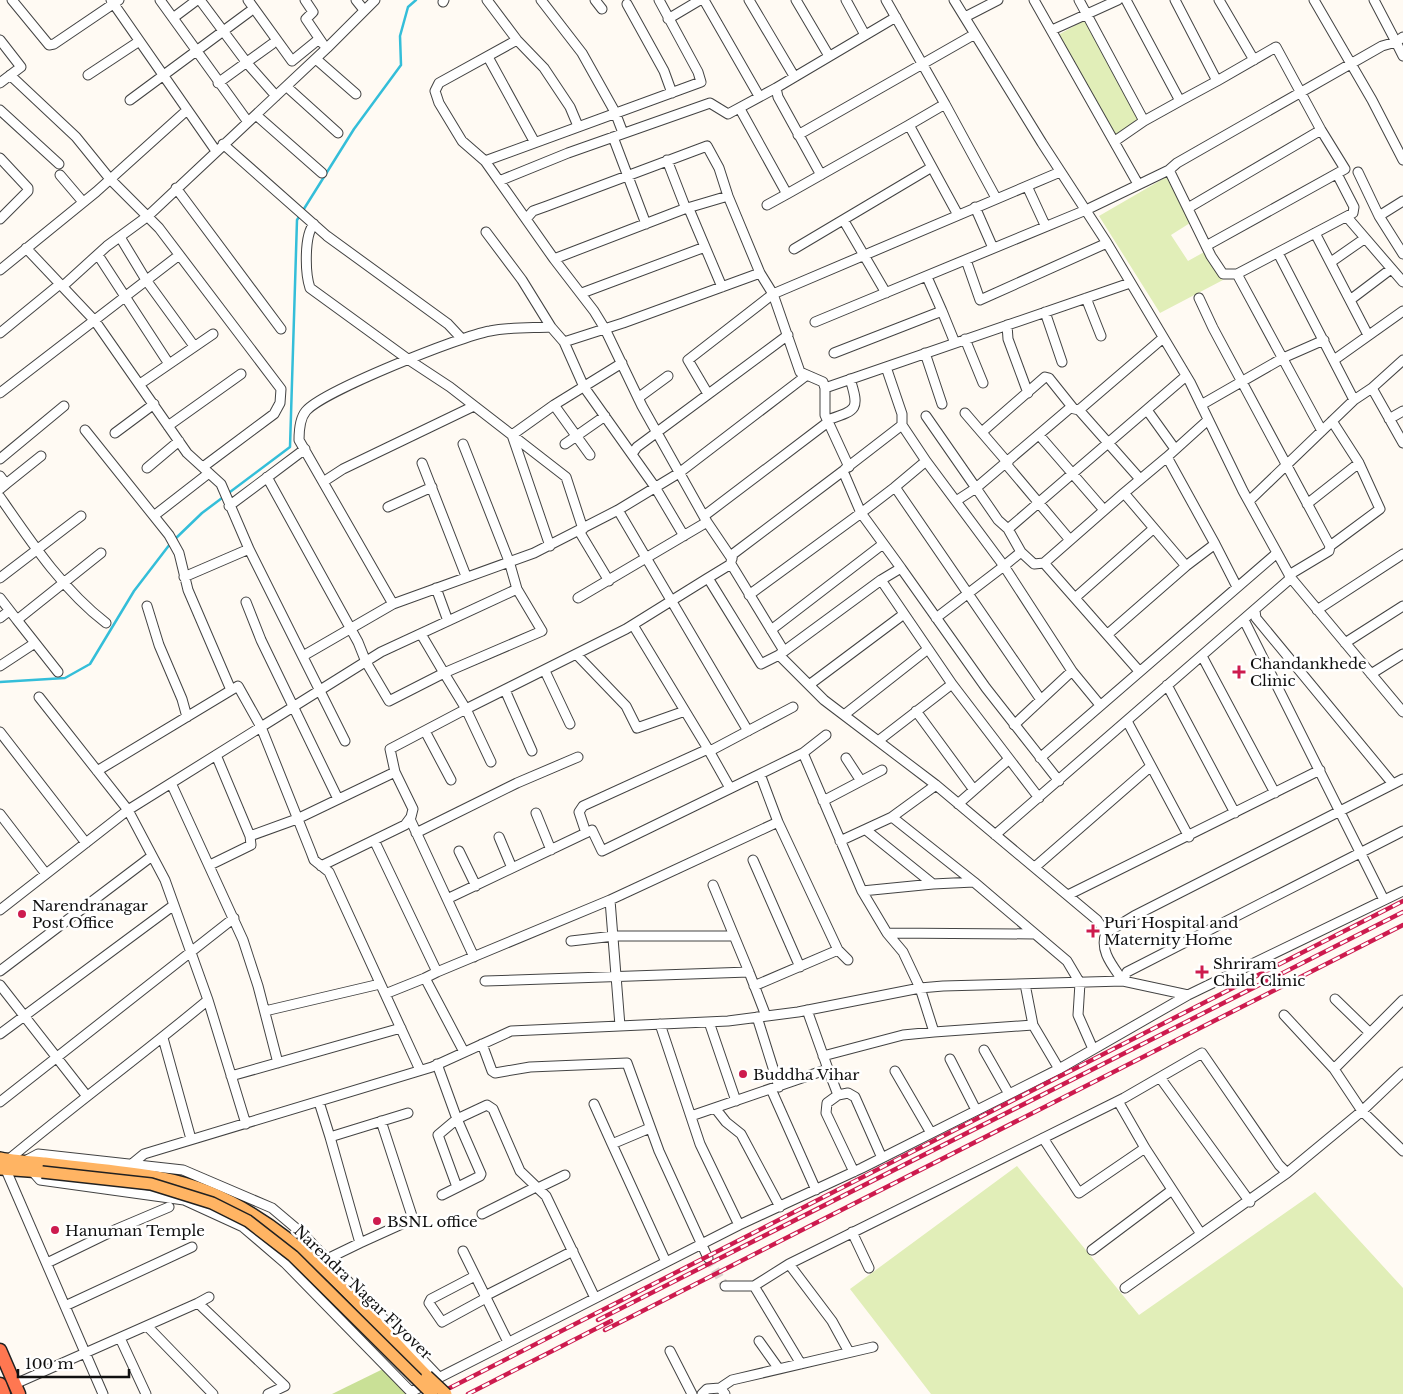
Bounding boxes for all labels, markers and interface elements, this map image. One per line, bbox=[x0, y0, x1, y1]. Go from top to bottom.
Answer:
place label: Chandankhede Clinic bbox=[1250, 654, 1367, 690]
marker: Chandankhede Clinic bbox=[1232, 665, 1246, 679]
place label: Narendranagar Post Office bbox=[32, 896, 149, 932]
marker: Narendranagar Post Office bbox=[16, 908, 28, 920]
place label: Puri Hospital and Maternity Home bbox=[1104, 913, 1238, 949]
marker: Puri Hospital and Maternity Home bbox=[1086, 924, 1100, 938]
place label: Shriram Child Clinic bbox=[1213, 954, 1305, 990]
marker: Shriram Child Clinic bbox=[1195, 965, 1209, 979]
place label: Buddha Vihar bbox=[753, 1065, 860, 1084]
marker: Buddha Vihar bbox=[737, 1068, 749, 1080]
place label: BSNL office bbox=[387, 1212, 478, 1231]
marker: BSNL office bbox=[371, 1215, 383, 1227]
place label: Hanuman Temple bbox=[65, 1221, 205, 1240]
street label: Narendra Nagar Flyover bbox=[290, 1221, 437, 1364]
marker: Hanuman Temple bbox=[49, 1224, 61, 1236]
scale bar bbox=[18, 1346, 129, 1378]
text: 100 m bbox=[25, 1354, 74, 1373]

